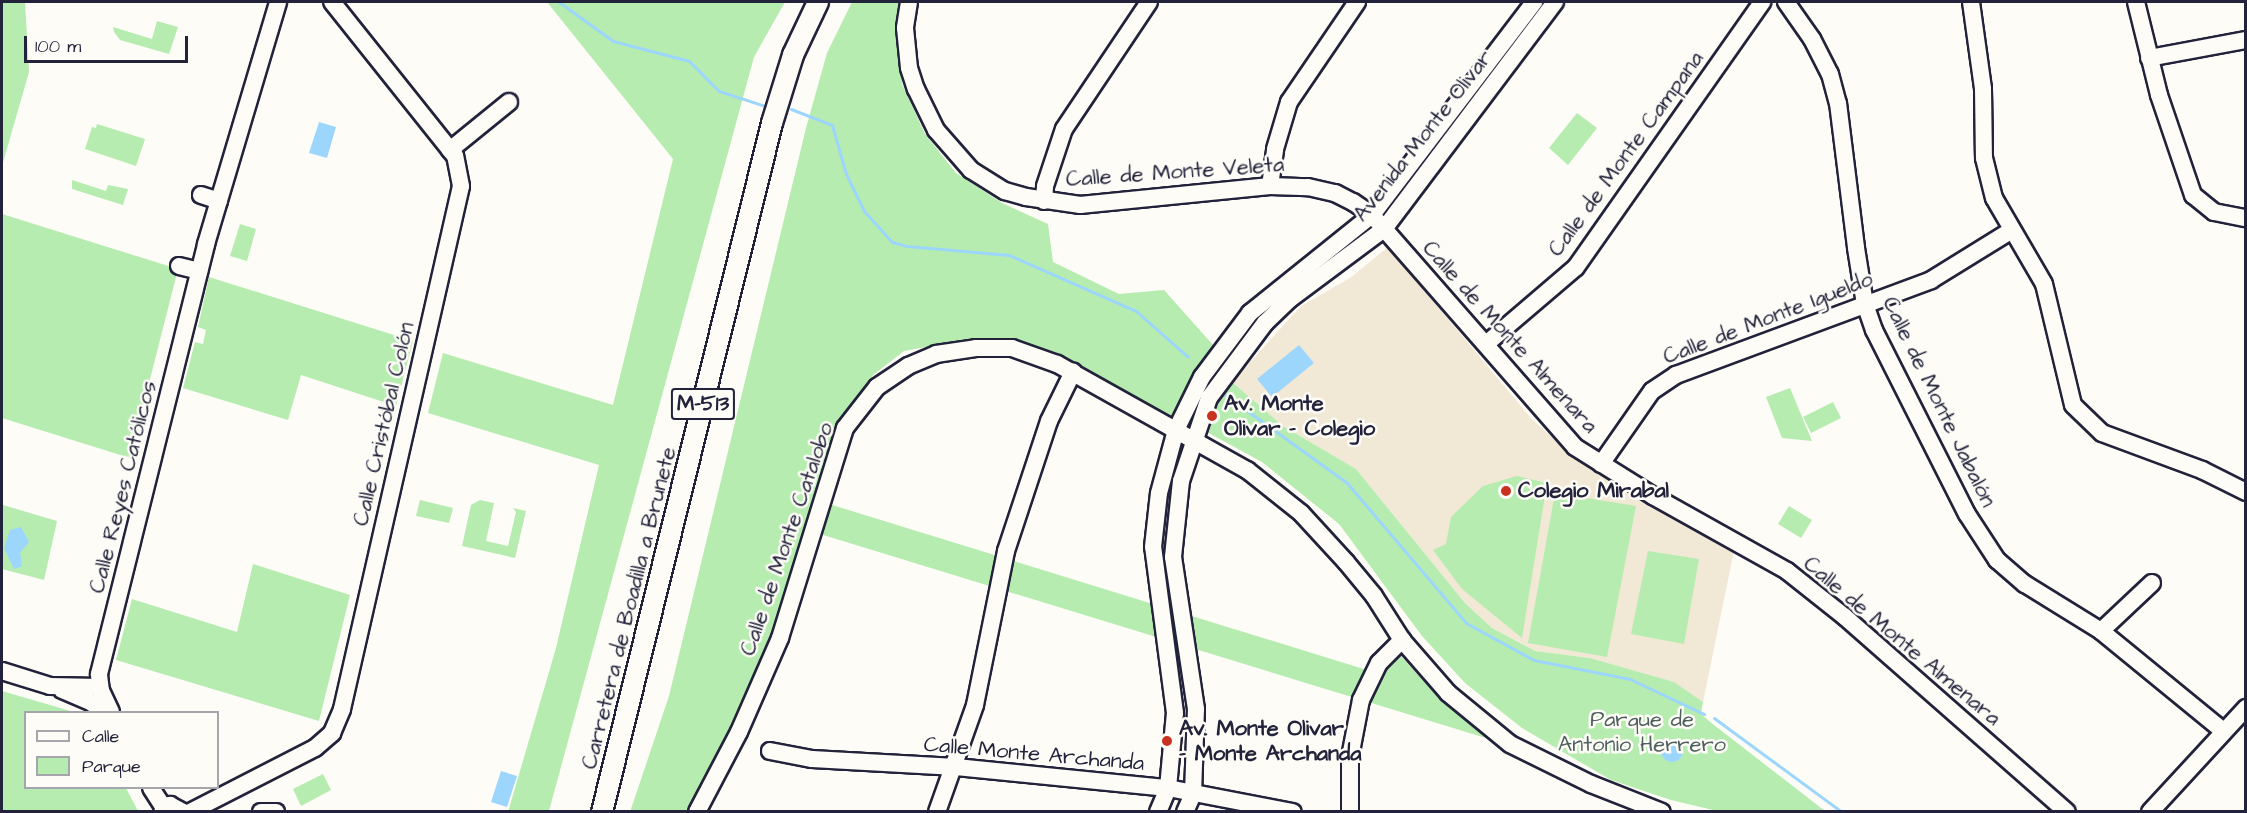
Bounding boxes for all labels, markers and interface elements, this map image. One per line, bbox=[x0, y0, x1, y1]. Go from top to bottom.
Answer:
scale bar bbox=[27, 24, 190, 62]
text: 100 m bbox=[35, 34, 81, 59]
street label: Avenida Monte Olivar bbox=[1348, 45, 1498, 227]
street label: Calle de Monte Campana bbox=[1543, 46, 1709, 262]
street label: Calle de Monte Veleta bbox=[1065, 151, 1285, 193]
street label: Calle de Monte Almenara bbox=[1417, 235, 1603, 439]
street label: Calle de Monte Igueldo bbox=[1659, 266, 1877, 370]
street label: Calle de Monte Jabalón bbox=[1877, 292, 2001, 512]
street label: Calle Cristóbal Colón bbox=[348, 320, 420, 528]
street label: Calle Reyes Católicos bbox=[84, 378, 162, 596]
road number: M-513 bbox=[670, 386, 736, 422]
place label: Av. Monte Olivar - Colegio bbox=[1224, 390, 1375, 442]
marker: Av. Monte Olivar - Colegio bbox=[1205, 409, 1219, 423]
street label: Calle de Monte Catalobo bbox=[735, 419, 839, 659]
street label: Carretera de Boadilla a Brunete bbox=[576, 444, 682, 772]
place label: Colegio Mirabal bbox=[1518, 478, 1669, 504]
marker: Colegio Mirabal bbox=[1499, 484, 1513, 498]
street label: Calle de Monte Almenara bbox=[1798, 551, 2006, 731]
park label: Parque de Antonio Herrero bbox=[1558, 706, 1726, 758]
legend bbox=[24, 711, 219, 789]
place label: Av. Monte Olivar - Monte Archanda bbox=[1179, 715, 1362, 766]
text: Calle bbox=[82, 724, 119, 749]
street label: Calle Monte Archanda bbox=[923, 731, 1145, 777]
marker: Av. Monte Olivar - Monte Archanda bbox=[1160, 734, 1174, 748]
text: Parque bbox=[82, 754, 141, 779]

